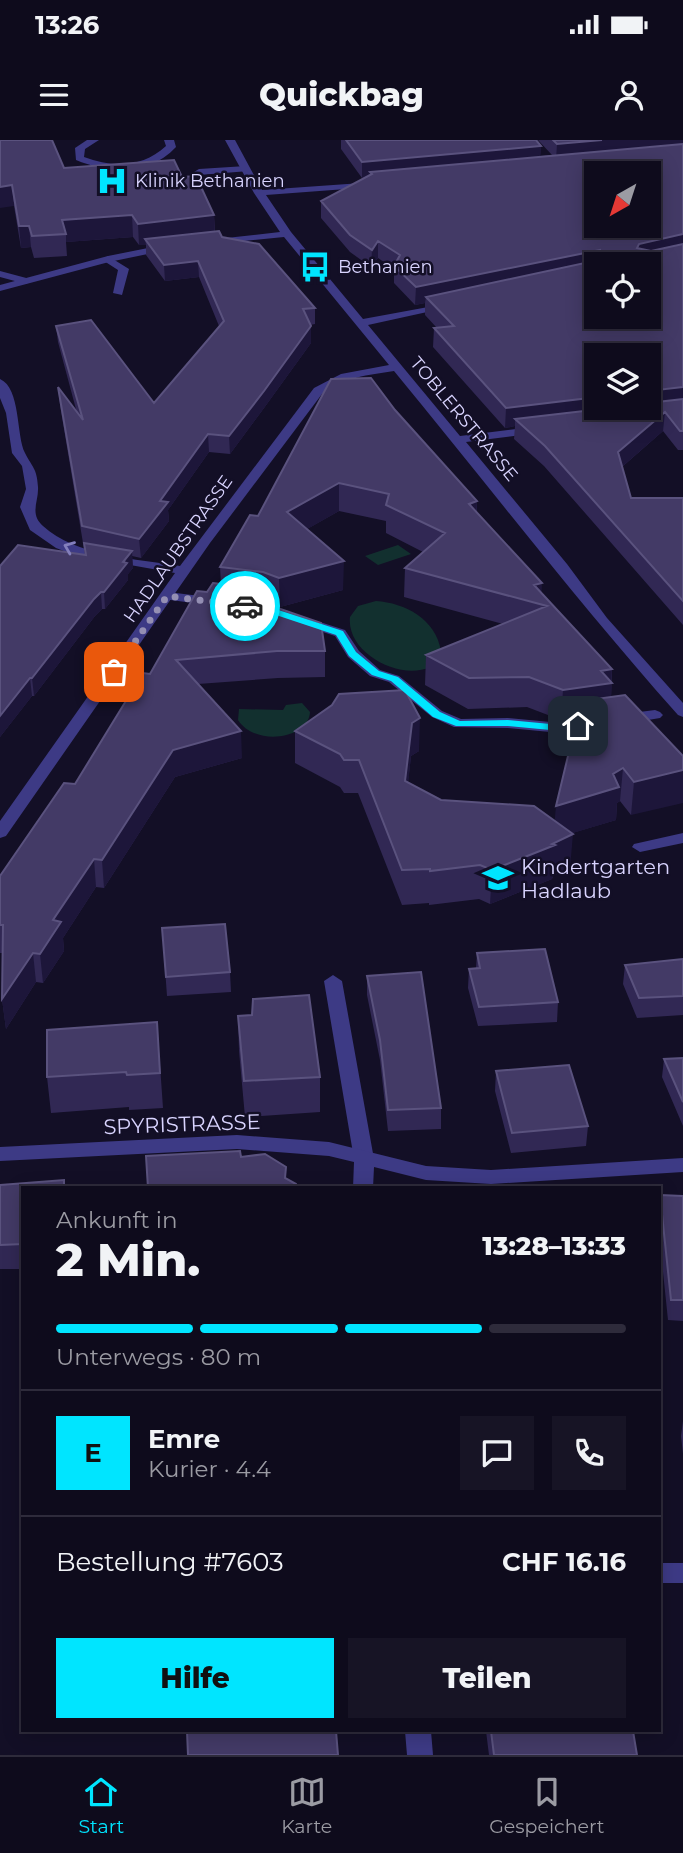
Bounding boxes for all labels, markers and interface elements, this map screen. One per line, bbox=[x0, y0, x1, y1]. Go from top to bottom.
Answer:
text: 13:26 bbox=[35, 9, 99, 41]
text: Quickbag bbox=[259, 75, 424, 114]
icon: menu bbox=[35, 76, 73, 114]
icon: person bbox=[610, 76, 648, 114]
north arrow bbox=[584, 161, 662, 238]
map controls bbox=[584, 161, 661, 420]
hospital icon: Klinik Bethanien bbox=[95, 164, 129, 198]
place label: Klinik Bethanien bbox=[135, 170, 285, 192]
bus stop icon: Bethanien bbox=[298, 250, 332, 284]
button: locate bbox=[584, 252, 661, 329]
place label: Bethanien bbox=[338, 256, 433, 278]
button: layers bbox=[584, 343, 661, 420]
street label: TOBLERSTRASSE bbox=[405, 352, 523, 486]
street label: HADLAUBSTRASSE bbox=[119, 471, 237, 627]
one-way arrow bbox=[64, 542, 76, 556]
courier bbox=[210, 571, 280, 641]
icon: car bbox=[226, 587, 264, 625]
pin bbox=[84, 642, 144, 702]
icon: bag bbox=[95, 653, 133, 691]
pin bbox=[548, 696, 608, 756]
icon: home bbox=[559, 707, 597, 745]
place label: Kindertgarten Hadlaub bbox=[521, 854, 670, 903]
school or university icon: Kindertgarten Hadlaub bbox=[481, 861, 515, 895]
street label: SPYRISTRASSE bbox=[103, 1109, 261, 1139]
text: Ankunft in bbox=[56, 1206, 177, 1234]
text: 13:28–13:33 bbox=[482, 1230, 626, 1262]
text: 2 Min. bbox=[56, 1231, 200, 1288]
text: Unterwegs · 80 m bbox=[56, 1343, 261, 1371]
button: chat bbox=[460, 1416, 534, 1490]
button: phone bbox=[552, 1416, 626, 1490]
text: Emre bbox=[148, 1423, 220, 1455]
text: E bbox=[84, 1437, 102, 1469]
text: Kurier · 4.4 bbox=[148, 1455, 271, 1483]
text: Bestellung #7603 bbox=[56, 1546, 284, 1578]
text: CHF 16.16 bbox=[502, 1546, 626, 1578]
button: Hilfe bbox=[56, 1638, 334, 1718]
button: Teilen bbox=[348, 1638, 626, 1718]
tab: Start bbox=[78, 1773, 124, 1838]
tab: Karte bbox=[281, 1773, 332, 1838]
tab: Gespeichert bbox=[489, 1773, 605, 1838]

